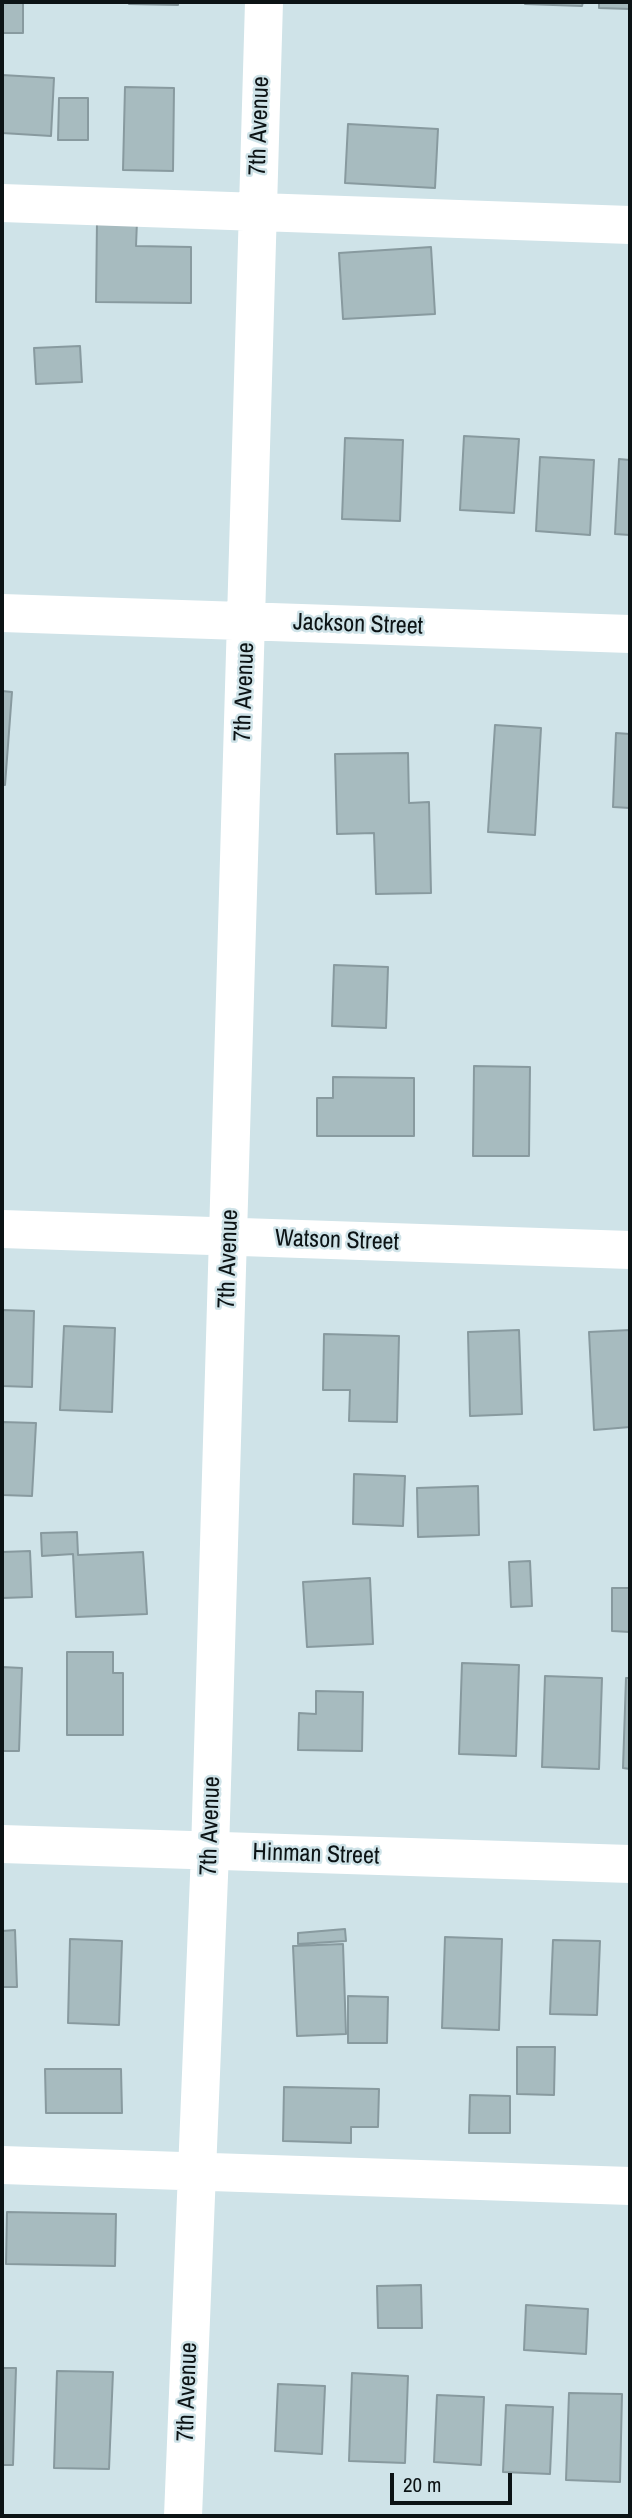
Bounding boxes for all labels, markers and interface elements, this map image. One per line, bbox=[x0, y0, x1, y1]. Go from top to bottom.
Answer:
street label: 7th Avenue bbox=[244, 76, 276, 176]
street label: Jackson Street bbox=[292, 608, 424, 642]
street label: 7th Avenue bbox=[229, 642, 261, 742]
street label: 7th Avenue bbox=[213, 1209, 245, 1309]
street label: Watson Street bbox=[275, 1224, 399, 1258]
street label: 7th Avenue bbox=[195, 1776, 227, 1876]
street label: Hinman Street bbox=[252, 1838, 380, 1872]
street label: 7th Avenue bbox=[172, 2342, 204, 2442]
scale bar bbox=[394, 2458, 516, 2502]
text: 20 m bbox=[403, 2470, 441, 2499]

